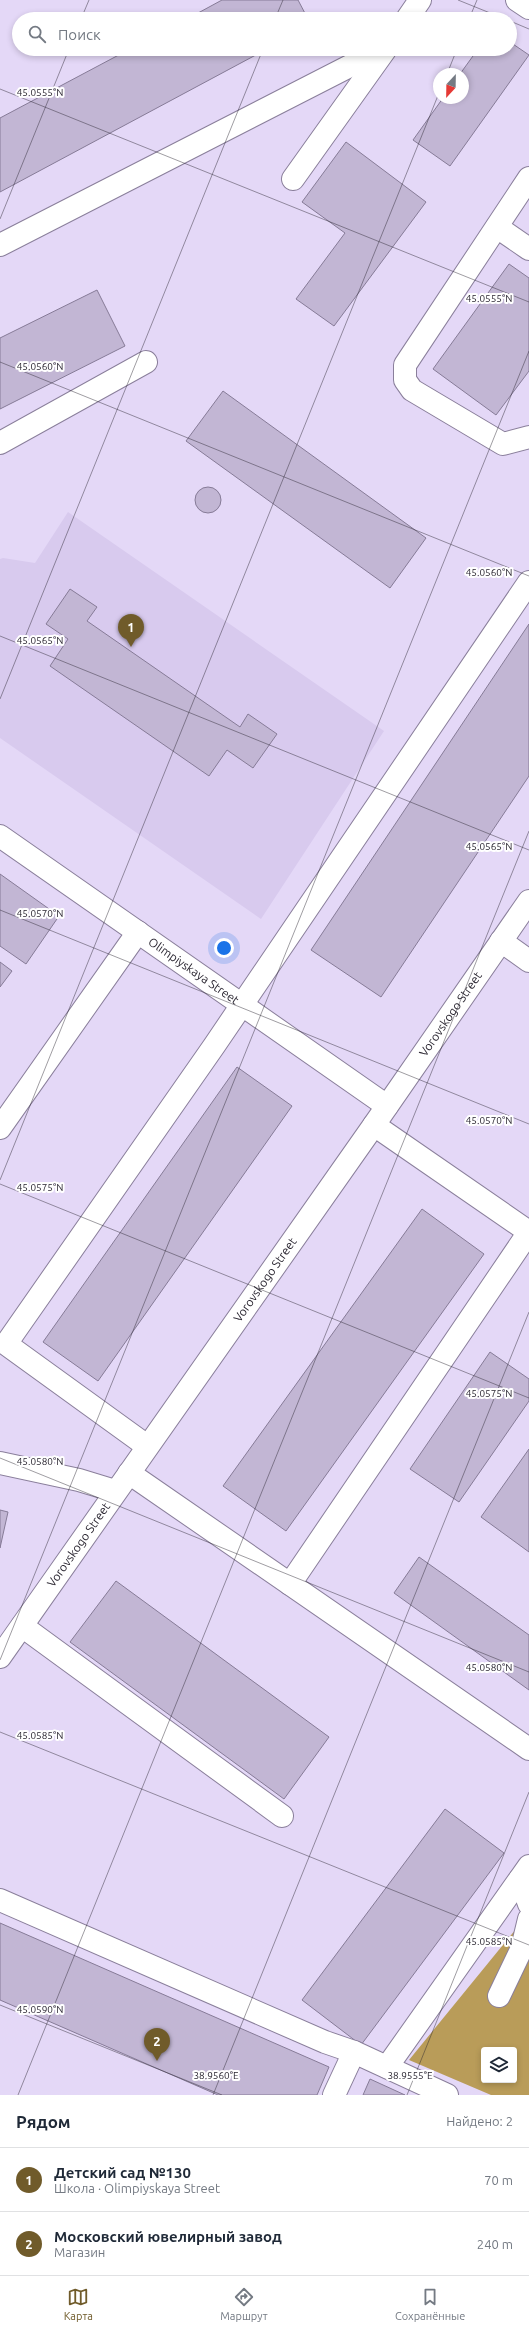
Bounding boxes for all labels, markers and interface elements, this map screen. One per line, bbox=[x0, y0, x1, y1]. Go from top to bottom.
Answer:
search box bbox=[12, 12, 517, 56]
icon: search bbox=[26, 23, 48, 45]
text: Поиск bbox=[58, 26, 101, 43]
north arrow bbox=[433, 68, 469, 104]
text: 45.0555°N bbox=[17, 87, 63, 98]
text: 45.0555°N bbox=[466, 293, 512, 304]
text: 45.0560°N bbox=[17, 361, 63, 372]
text: 45.0560°N bbox=[466, 567, 512, 578]
pin: 1 bbox=[118, 614, 144, 647]
text: 45.0565°N bbox=[17, 635, 63, 646]
text: 45.0565°N bbox=[466, 841, 512, 852]
text: 45.0570°N bbox=[17, 908, 63, 919]
street label: Olimpiyskaya Street bbox=[146, 935, 242, 1007]
your location bbox=[214, 938, 234, 958]
street label: Vorovskogo Street bbox=[416, 969, 484, 1059]
text: 45.0570°N bbox=[466, 1115, 512, 1126]
text: 45.0575°N bbox=[17, 1182, 63, 1193]
street label: Vorovskogo Street bbox=[231, 1235, 299, 1324]
text: 45.0575°N bbox=[466, 1388, 512, 1399]
text: 45.0580°N bbox=[17, 1456, 63, 1467]
street label: Vorovskogo Street bbox=[44, 1500, 113, 1589]
text: 45.0580°N bbox=[466, 1662, 512, 1673]
text: 45.0585°N bbox=[17, 1730, 63, 1741]
text: 45.0585°N bbox=[466, 1936, 512, 1947]
text: 45.0590°N bbox=[17, 2004, 63, 2015]
pin: 2 bbox=[144, 2028, 170, 2061]
map controls bbox=[481, 2047, 517, 2083]
button: layers bbox=[481, 2047, 517, 2083]
text: 38.9560°E bbox=[193, 2070, 239, 2081]
text: 38.9555°E bbox=[387, 2070, 433, 2081]
text: Рядом bbox=[16, 2112, 71, 2131]
text: Найдено: 2 bbox=[446, 2114, 513, 2128]
text: Детский сад №130 bbox=[54, 2164, 191, 2181]
text: 1 bbox=[25, 2173, 33, 2187]
text: 70 m bbox=[484, 2173, 513, 2187]
text: Школа · Olimpiyskaya Street bbox=[54, 2181, 220, 2195]
text: Московский ювелирный завод bbox=[54, 2228, 282, 2245]
text: 2 bbox=[25, 2237, 33, 2251]
text: 240 m bbox=[477, 2237, 513, 2251]
text: Магазин bbox=[54, 2245, 105, 2259]
tab: Карта bbox=[64, 2286, 93, 2322]
tab: Маршрут bbox=[220, 2286, 268, 2322]
tab: Сохранённые bbox=[395, 2286, 465, 2322]

